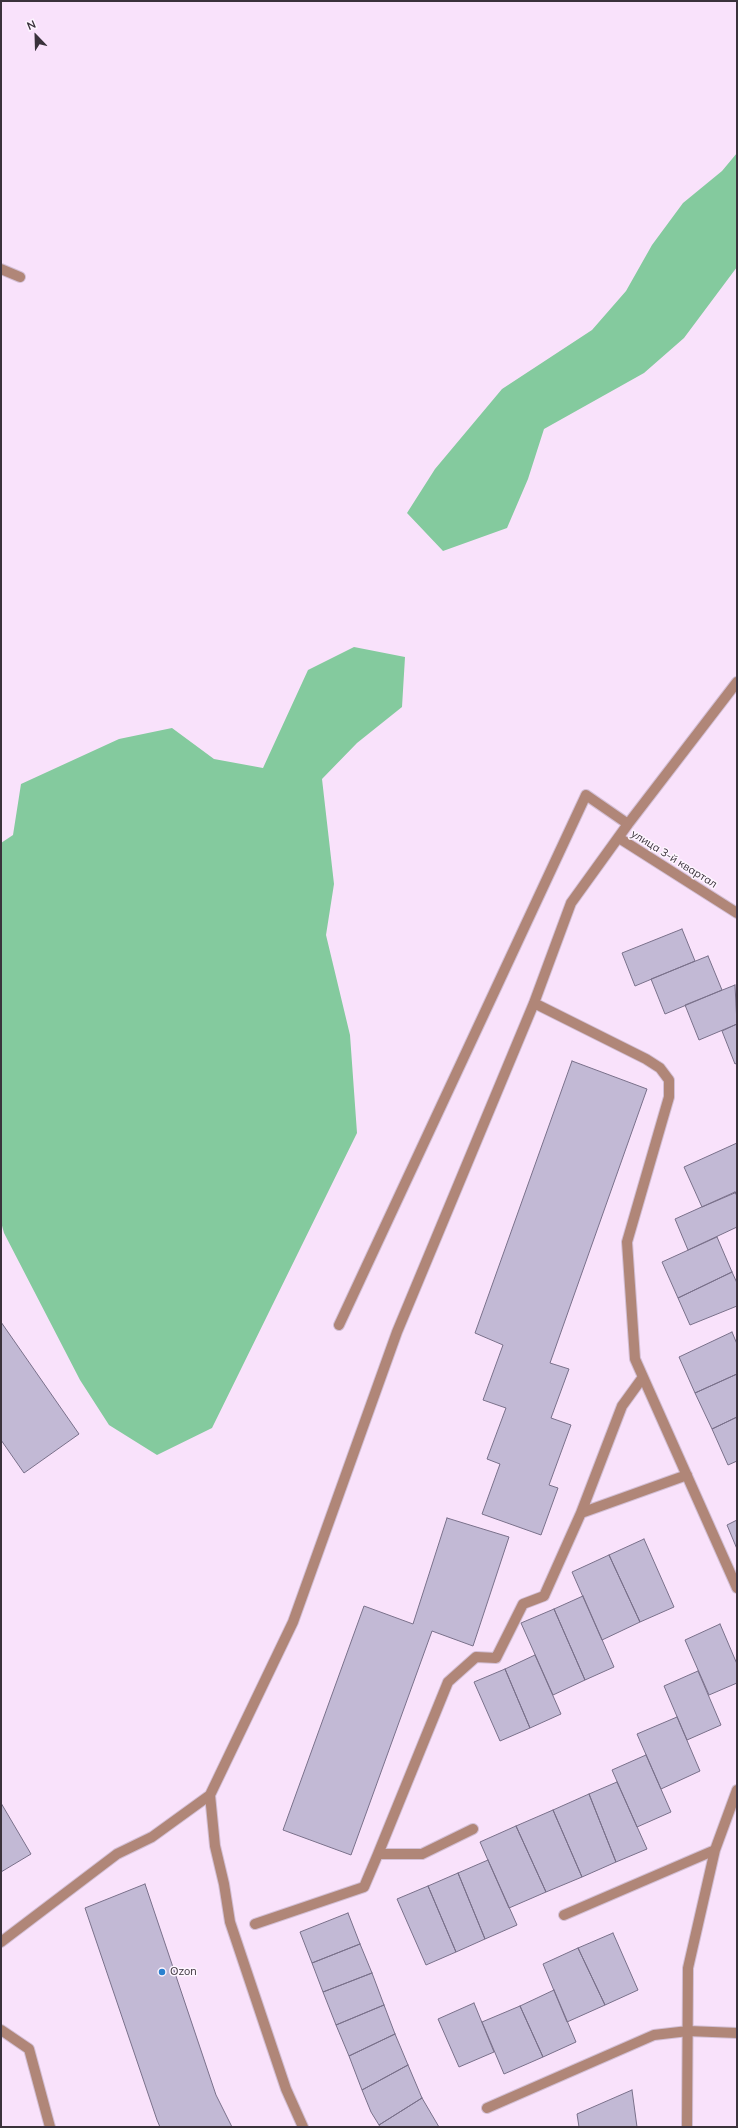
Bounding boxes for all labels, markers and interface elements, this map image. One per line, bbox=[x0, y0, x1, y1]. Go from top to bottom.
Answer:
north arrow bbox=[16, 16, 56, 56]
text: N bbox=[25, 17, 38, 33]
street label: улица 3-й квартал bbox=[628, 827, 720, 891]
place label: Ozon bbox=[170, 1965, 197, 1979]
marker: Ozon bbox=[157, 1967, 167, 1977]

